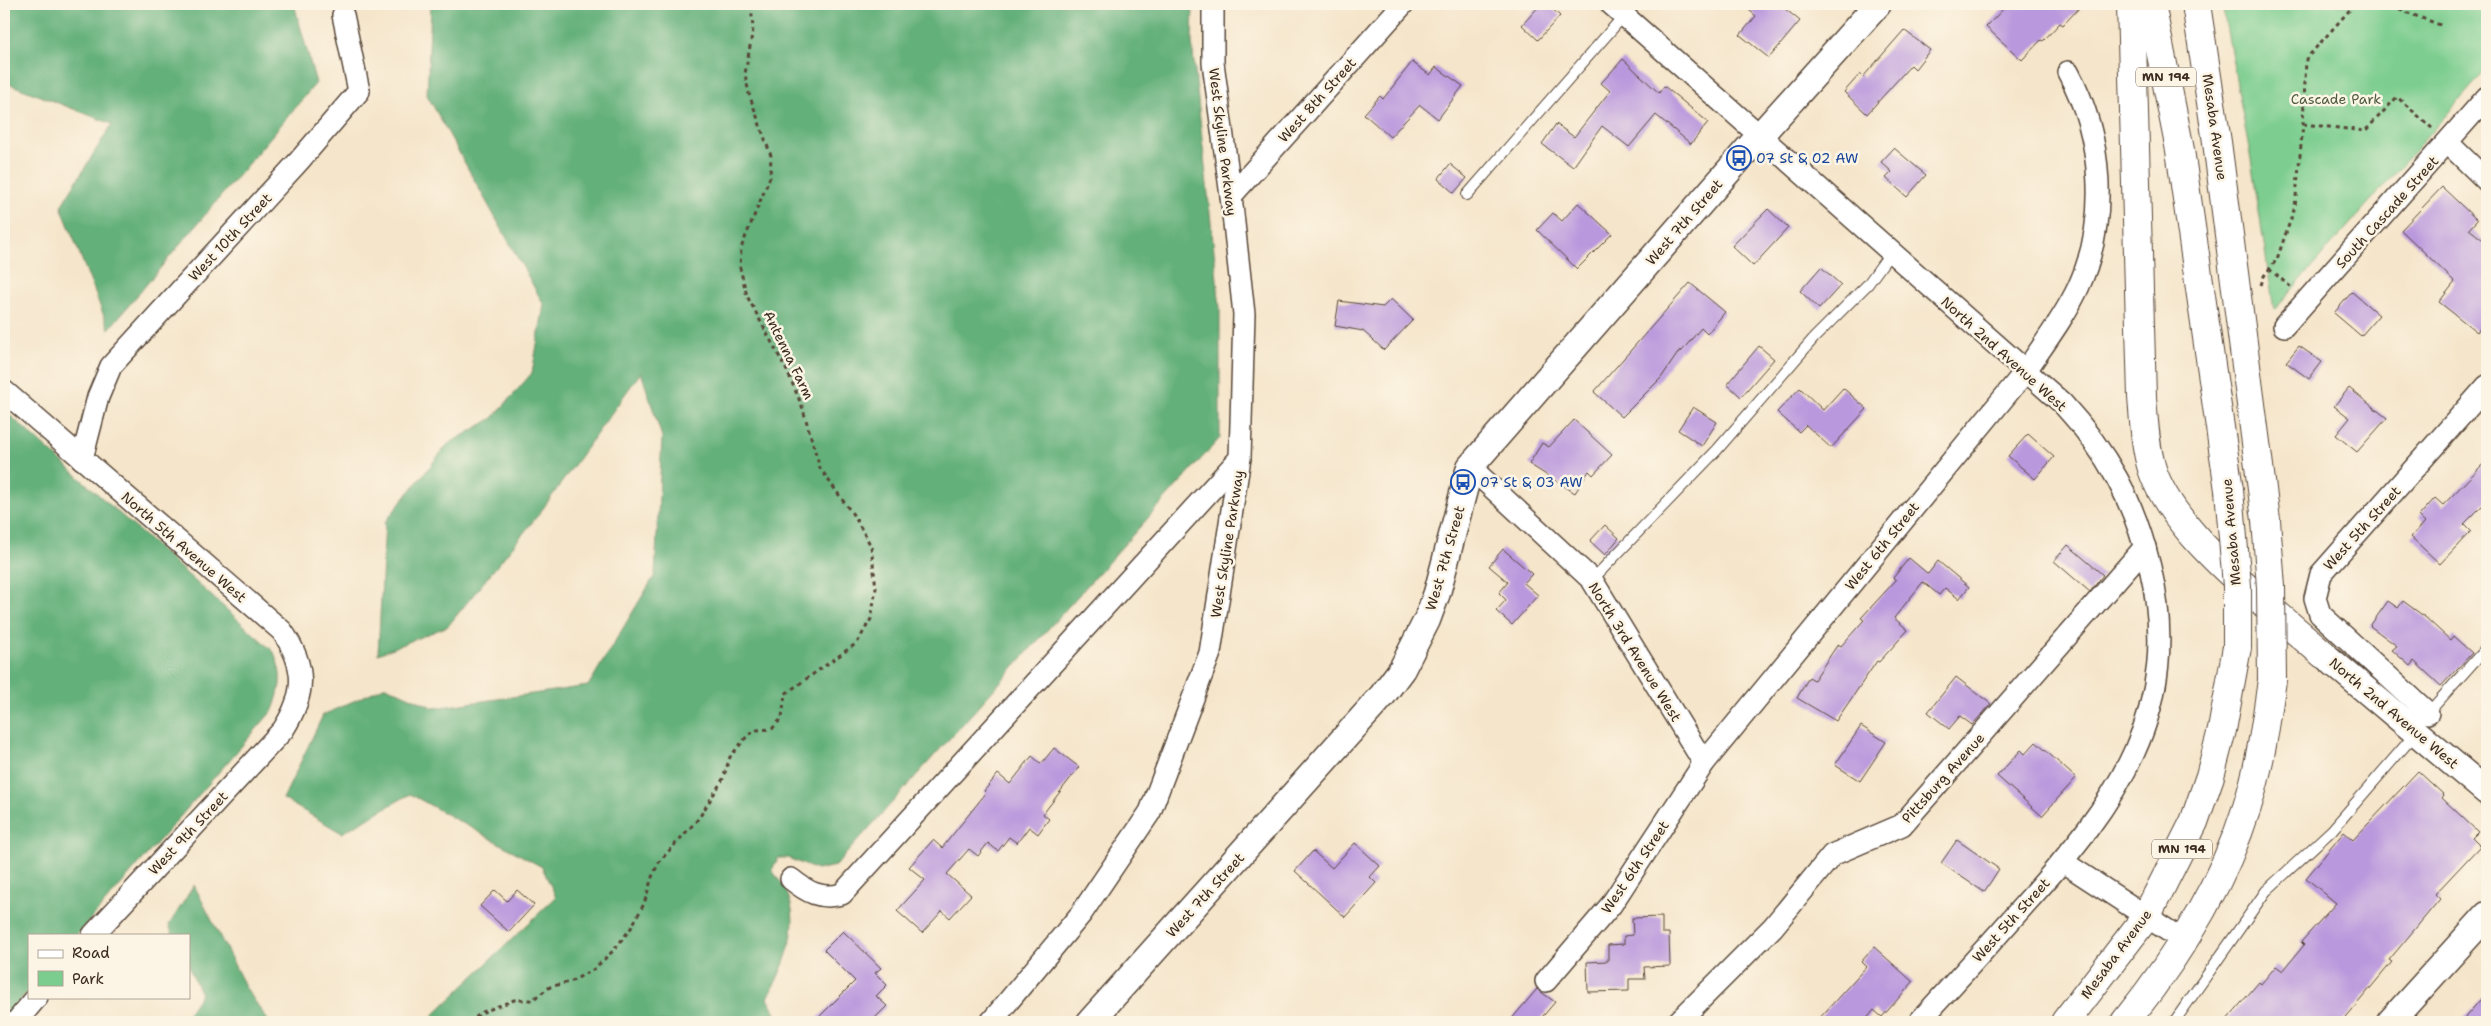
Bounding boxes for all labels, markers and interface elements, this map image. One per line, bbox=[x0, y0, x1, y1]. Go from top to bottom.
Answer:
street label: West 8th Street bbox=[1274, 54, 1360, 146]
street label: West Skyline Parkway bbox=[1205, 67, 1241, 217]
road number: MN 194 bbox=[2136, 68, 2196, 86]
street label: Mesaba Avenue bbox=[2199, 73, 2231, 182]
park label: Cascade Park bbox=[2291, 90, 2381, 108]
bus stop icon: 07 St & 02 AW bbox=[1726, 145, 1752, 171]
place label: 07 St & 02 AW bbox=[1756, 149, 1859, 167]
street label: South Cascade Street bbox=[2332, 152, 2442, 272]
street label: West 7th Street bbox=[1642, 175, 1726, 269]
street label: West 10th Street bbox=[185, 189, 275, 285]
street label: North 2nd Avenue West bbox=[1937, 293, 2071, 415]
street label: Antenna Farm bbox=[760, 308, 818, 402]
street label: West Skyline Parkway bbox=[1206, 469, 1248, 619]
bus stop icon: 07 St & 03 AW bbox=[1450, 469, 1476, 495]
place label: 07 St & 03 AW bbox=[1480, 473, 1583, 491]
street label: Mesaba Avenue bbox=[2217, 478, 2245, 586]
street label: West 5th Street bbox=[2319, 482, 2405, 574]
street label: North 5th Avenue West bbox=[118, 488, 250, 606]
street label: West 6th Street bbox=[1841, 498, 1923, 594]
street label: West 7th Street bbox=[1421, 503, 1469, 613]
street label: North 3rd Avenue West bbox=[1585, 579, 1685, 725]
street label: North 2nd Avenue West bbox=[2326, 654, 2462, 772]
street label: Pittsburg Avenue bbox=[1898, 729, 1988, 827]
street label: West 9th Street bbox=[144, 787, 232, 879]
street label: West 6th Street bbox=[1597, 817, 1673, 917]
road number: MN 194 bbox=[2152, 840, 2212, 859]
street label: West 7th Street bbox=[1162, 849, 1248, 941]
street label: West 5th Street bbox=[1968, 874, 2054, 966]
street label: Mesaba Avenue bbox=[2076, 906, 2156, 1002]
legend bbox=[28, 934, 190, 998]
text: Road bbox=[72, 943, 110, 963]
text: Park bbox=[72, 969, 104, 989]

